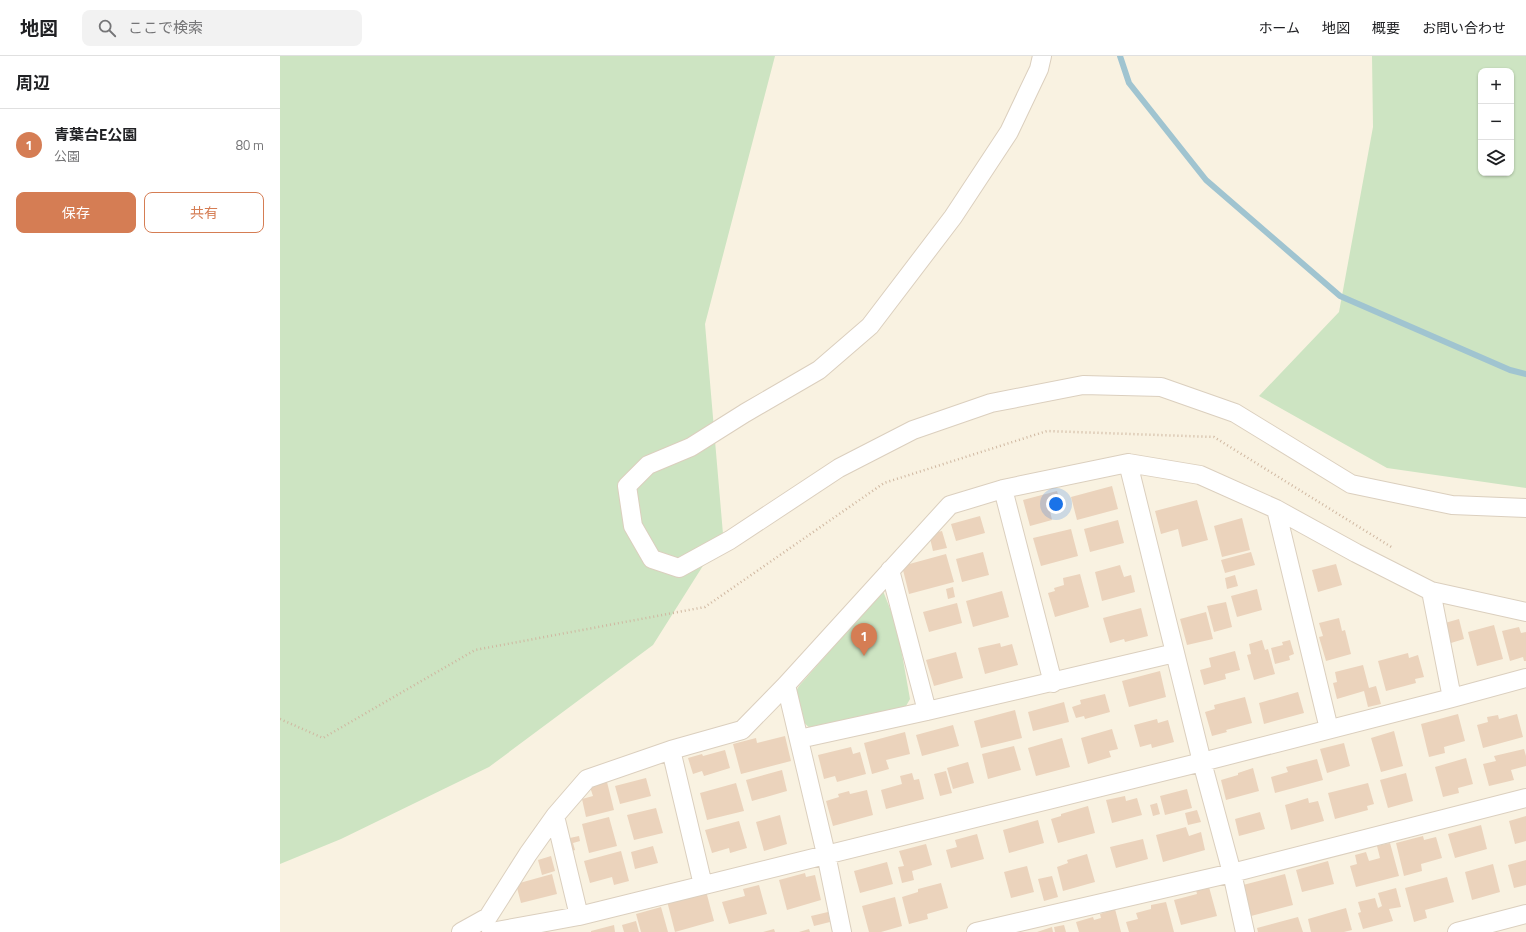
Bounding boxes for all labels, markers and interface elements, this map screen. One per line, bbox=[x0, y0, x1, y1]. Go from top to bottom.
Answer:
search box bbox=[82, 10, 362, 46]
text: 地図 bbox=[20, 13, 58, 42]
text: ここで検索 bbox=[128, 16, 203, 39]
icon: search bbox=[96, 17, 118, 39]
text: ホーム bbox=[1258, 17, 1300, 38]
text: 地図 bbox=[1322, 17, 1350, 38]
text: 概要 bbox=[1372, 17, 1400, 38]
text: お問い合わせ bbox=[1422, 17, 1506, 38]
map controls bbox=[1478, 68, 1514, 176]
button: + bbox=[1478, 68, 1514, 104]
text: 周辺 bbox=[16, 70, 50, 96]
button: − bbox=[1478, 104, 1514, 140]
text: 青葉台E公園 bbox=[54, 123, 137, 146]
text: 1 bbox=[25, 135, 33, 155]
text: 80 m bbox=[236, 135, 264, 155]
button: layers bbox=[1478, 140, 1514, 176]
text: 公園 bbox=[54, 146, 80, 166]
button: 保存 bbox=[16, 192, 136, 233]
button: 共有 bbox=[144, 192, 264, 233]
your location bbox=[1046, 494, 1066, 514]
pin: 1 bbox=[851, 623, 877, 656]

